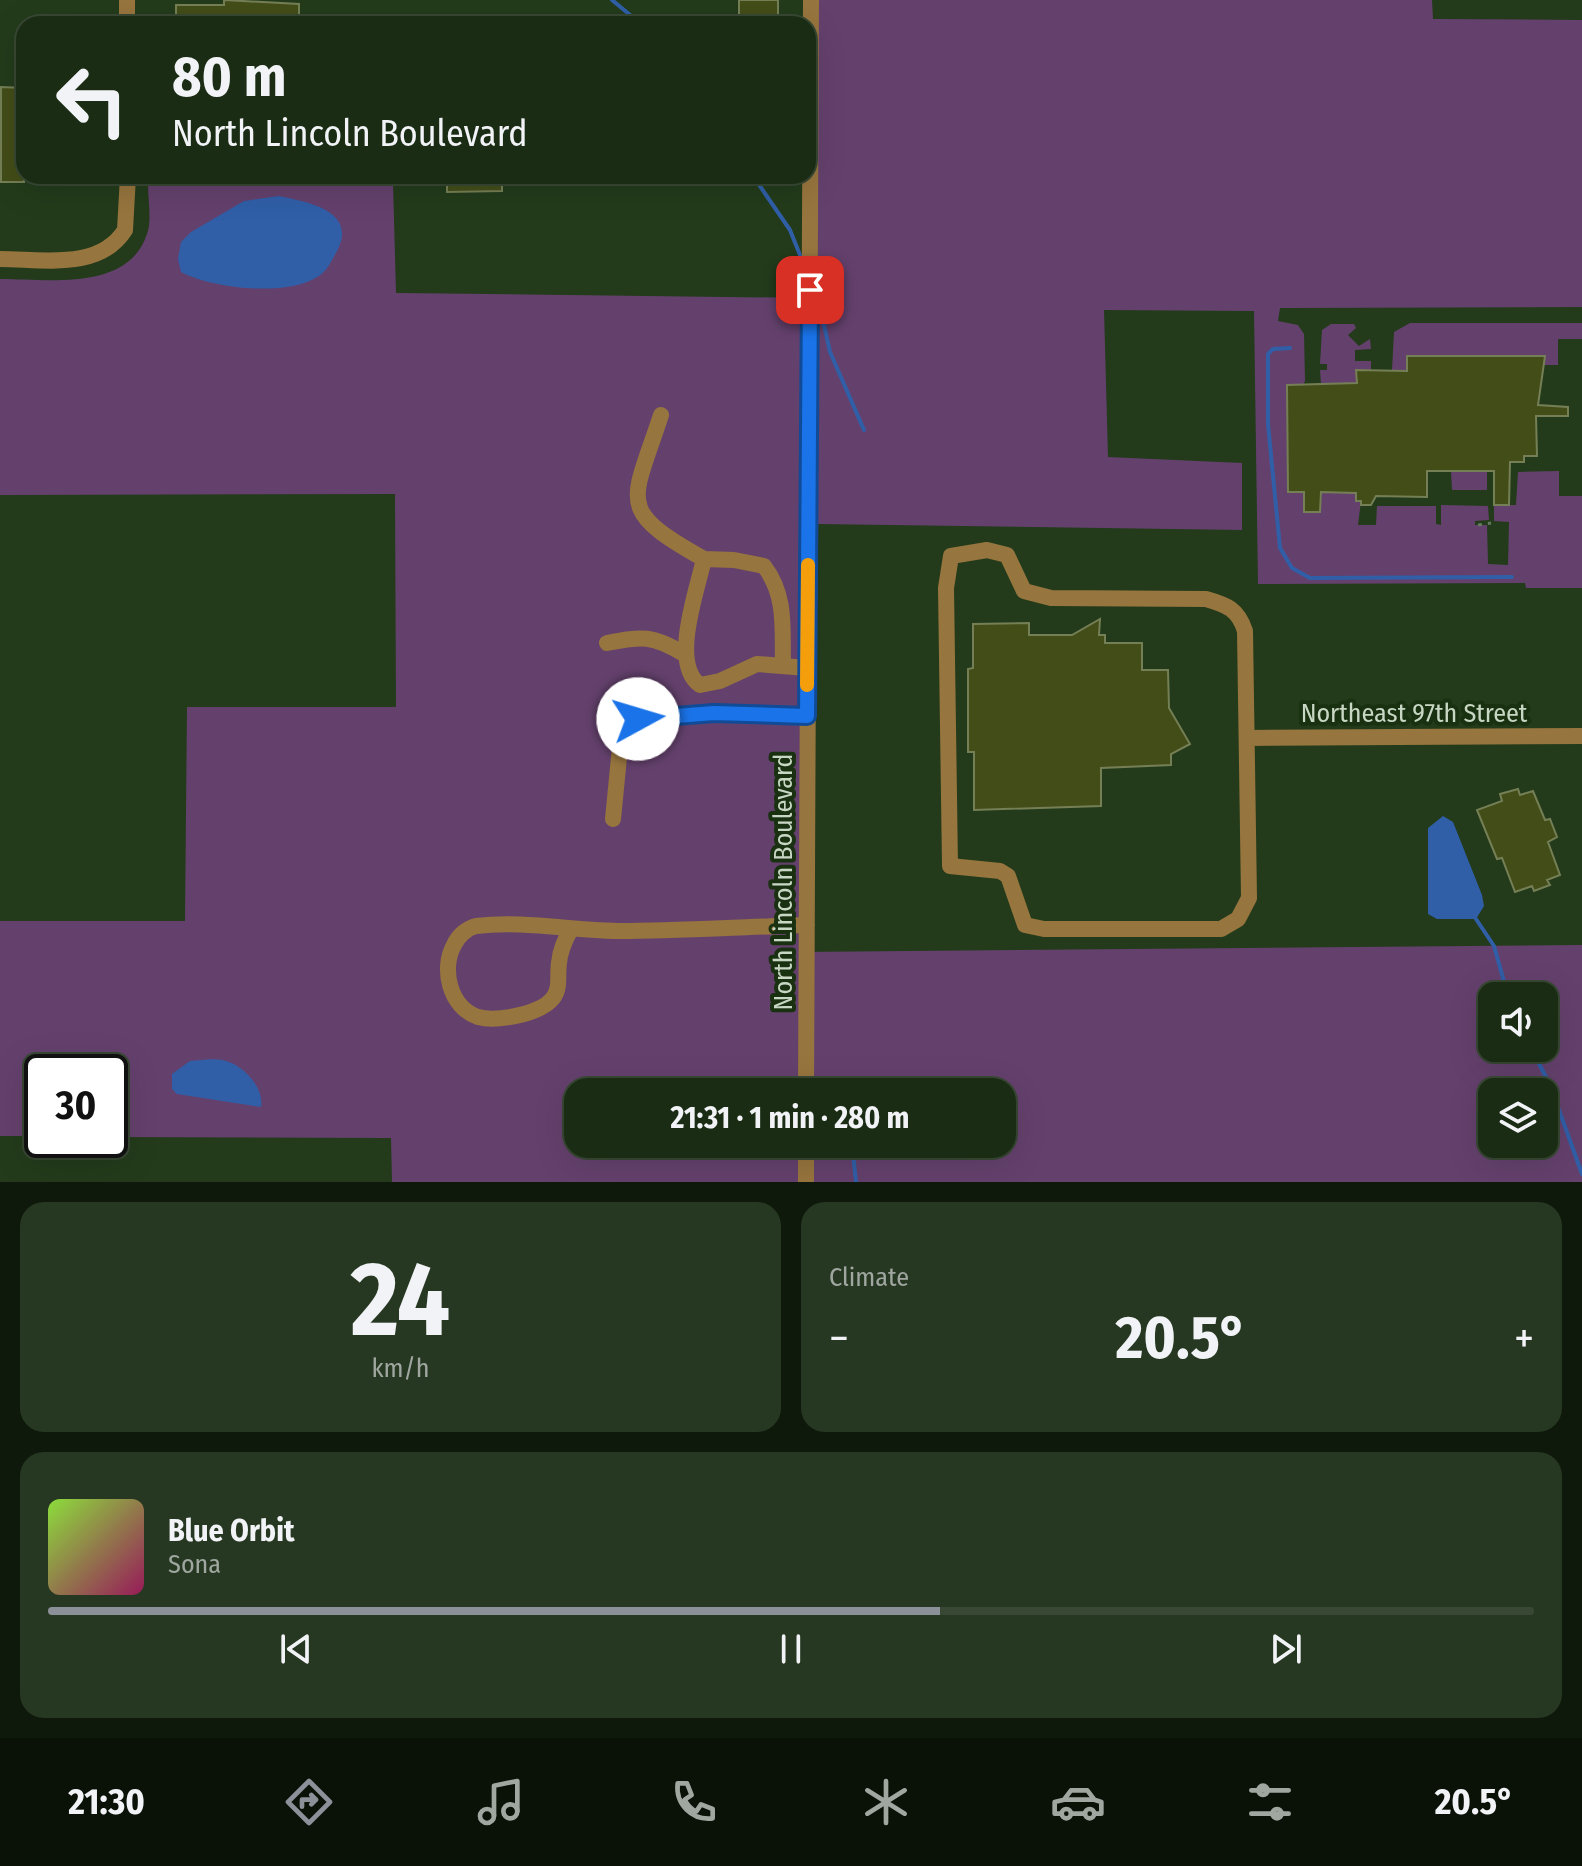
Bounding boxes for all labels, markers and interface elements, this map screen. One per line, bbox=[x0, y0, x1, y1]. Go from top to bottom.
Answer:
text: 80 m bbox=[172, 44, 287, 111]
icon: left bbox=[40, 48, 144, 152]
text: North Lincoln Boulevard bbox=[172, 112, 528, 156]
pin bbox=[776, 256, 844, 324]
icon: arrive bbox=[788, 268, 832, 312]
position arrow bbox=[596, 677, 680, 761]
street label: Northeast 97th Street bbox=[1301, 698, 1528, 729]
street label: North Lincoln Boulevard bbox=[768, 754, 799, 1010]
map controls bbox=[1478, 982, 1558, 1158]
button: sound bbox=[1478, 982, 1558, 1062]
speed limit sign: 30 bbox=[24, 1054, 128, 1158]
button: layers bbox=[1478, 1078, 1558, 1158]
text: 21:31 · 1 min · 280 m bbox=[671, 1100, 909, 1136]
text: 24 bbox=[351, 1238, 450, 1363]
text: Climate bbox=[829, 1262, 909, 1293]
text: 20.5° bbox=[1116, 1302, 1247, 1374]
text: − bbox=[829, 1312, 849, 1365]
text: + bbox=[1514, 1312, 1534, 1365]
text: km/h bbox=[372, 1353, 429, 1384]
text: Blue Orbit bbox=[168, 1513, 294, 1549]
text: Sona bbox=[168, 1549, 221, 1580]
icon: previous bbox=[274, 1627, 318, 1671]
icon: pause bbox=[769, 1627, 813, 1671]
icon: next bbox=[1264, 1627, 1308, 1671]
icon: directions bbox=[281, 1774, 337, 1830]
icon: music bbox=[473, 1774, 529, 1830]
icon: phone bbox=[666, 1774, 722, 1830]
icon: climate bbox=[858, 1774, 914, 1830]
icon: car bbox=[1050, 1774, 1106, 1830]
icon: filters bbox=[1242, 1774, 1298, 1830]
text: 21:30 bbox=[68, 1780, 145, 1824]
text: 20.5° bbox=[1435, 1780, 1514, 1824]

